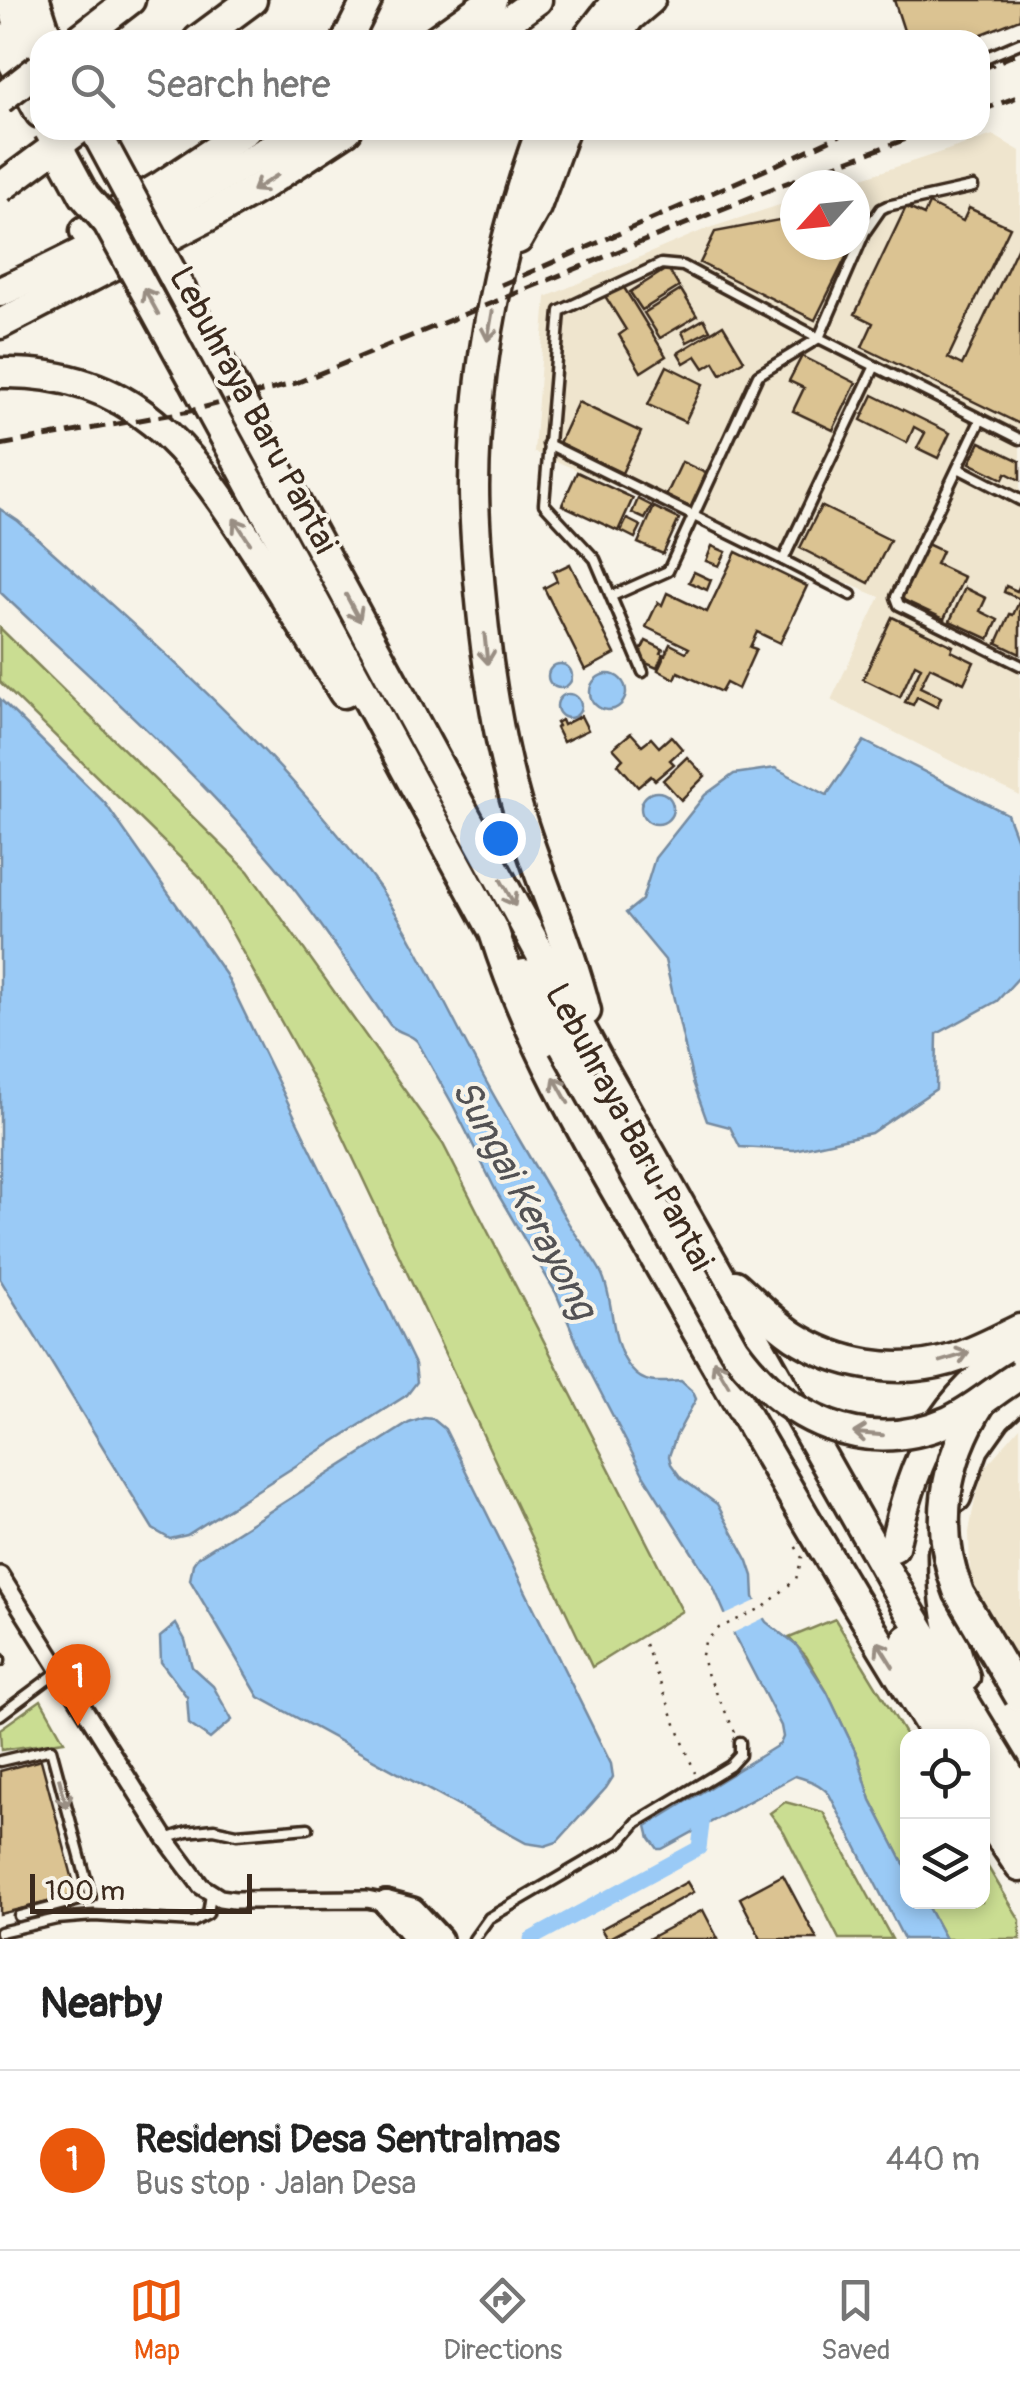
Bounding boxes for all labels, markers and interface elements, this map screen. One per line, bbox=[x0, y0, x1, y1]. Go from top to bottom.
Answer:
search box bbox=[30, 30, 990, 140]
icon: search bbox=[65, 58, 120, 113]
text: Search here bbox=[145, 61, 331, 109]
north arrow bbox=[780, 170, 870, 260]
one-way arrow bbox=[251, 173, 280, 193]
street label: Lebuhraya Baru Pantai bbox=[159, 259, 347, 561]
one-way arrow bbox=[141, 287, 161, 317]
one-way arrow bbox=[480, 309, 499, 341]
one-way arrow bbox=[232, 517, 253, 546]
one-way arrow bbox=[343, 592, 363, 622]
one-way arrow bbox=[477, 632, 496, 665]
your location bbox=[475, 813, 526, 864]
one-way arrow bbox=[499, 878, 518, 907]
street label: Lebuhraya Baru Pantai bbox=[535, 976, 723, 1278]
water label: Sungai Kerayong bbox=[441, 1071, 609, 1330]
one-way arrow bbox=[551, 1076, 570, 1106]
one-way arrow bbox=[939, 1347, 971, 1365]
one-way arrow bbox=[711, 1359, 731, 1388]
one-way arrow bbox=[852, 1424, 885, 1443]
one-way arrow bbox=[875, 1640, 895, 1669]
pin: 1 bbox=[46, 1644, 110, 1726]
map controls bbox=[900, 1729, 990, 1909]
button: locate bbox=[900, 1729, 990, 1819]
one-way arrow bbox=[54, 1777, 73, 1808]
button: layers bbox=[900, 1819, 990, 1909]
scale bar bbox=[30, 1869, 252, 1914]
text: 100 m bbox=[45, 1874, 125, 1909]
text: Nearby bbox=[40, 1978, 162, 2030]
text: Residensi Desa Sentralmas bbox=[135, 2116, 560, 2164]
text: 1 bbox=[66, 2140, 79, 2180]
text: 440 m bbox=[886, 2140, 980, 2180]
text: Bus stop · Jalan Desa bbox=[135, 2164, 416, 2204]
tab: Map bbox=[129, 2273, 184, 2368]
tab: Directions bbox=[443, 2273, 562, 2368]
tab: Saved bbox=[821, 2273, 891, 2368]

